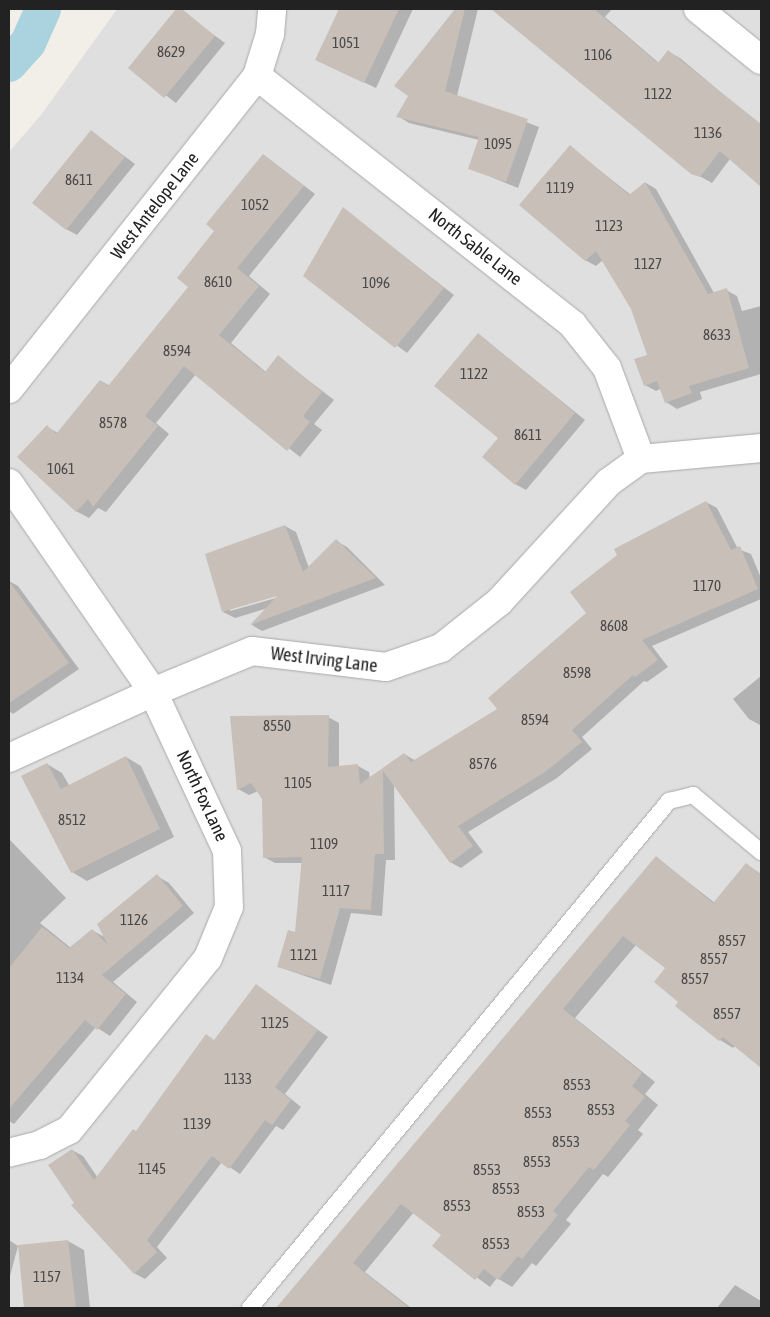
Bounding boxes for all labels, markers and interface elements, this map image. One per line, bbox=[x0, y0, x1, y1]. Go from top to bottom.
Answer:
house number: 1051 bbox=[332, 34, 360, 52]
house number: 8629 bbox=[157, 43, 185, 61]
house number: 1106 bbox=[584, 46, 612, 64]
house number: 1122 bbox=[644, 85, 672, 103]
house number: 1136 bbox=[694, 124, 722, 142]
house number: 1095 bbox=[484, 135, 512, 153]
street label: West Antelope Lane bbox=[107, 148, 203, 264]
house number: 8611 bbox=[65, 171, 93, 189]
house number: 1119 bbox=[546, 179, 574, 197]
house number: 1052 bbox=[241, 196, 269, 214]
street label: North Sable Lane bbox=[424, 204, 526, 290]
house number: 1123 bbox=[595, 217, 623, 235]
house number: 1127 bbox=[634, 255, 662, 273]
house number: 8610 bbox=[204, 273, 232, 291]
house number: 1096 bbox=[362, 274, 390, 292]
house number: 8633 bbox=[703, 326, 731, 344]
house number: 8594 bbox=[163, 342, 191, 360]
house number: 1122 bbox=[460, 365, 488, 383]
house number: 8578 bbox=[99, 414, 127, 432]
house number: 8611 bbox=[514, 426, 542, 444]
house number: 1061 bbox=[47, 460, 75, 478]
house number: 1170 bbox=[693, 577, 721, 595]
house number: 8608 bbox=[600, 617, 628, 635]
street label: West Irving Lane bbox=[269, 643, 379, 677]
house number: 8598 bbox=[563, 664, 591, 682]
house number: 8594 bbox=[521, 711, 549, 729]
house number: 8550 bbox=[263, 717, 291, 735]
street label: North Fox Lane bbox=[172, 747, 232, 845]
house number: 8576 bbox=[469, 755, 497, 773]
house number: 1105 bbox=[284, 774, 312, 792]
house number: 8512 bbox=[58, 811, 86, 829]
house number: 1109 bbox=[310, 835, 338, 853]
house number: 1117 bbox=[322, 882, 350, 900]
house number: 1126 bbox=[120, 911, 148, 929]
house number: 8557 bbox=[718, 932, 746, 950]
house number: 1121 bbox=[290, 946, 318, 964]
house number: 8557 bbox=[700, 950, 728, 968]
house number: 1134 bbox=[56, 969, 84, 987]
house number: 8557 bbox=[681, 970, 709, 988]
house number: 8557 bbox=[713, 1005, 741, 1023]
house number: 1125 bbox=[261, 1014, 289, 1032]
house number: 1133 bbox=[224, 1070, 252, 1088]
house number: 8553 bbox=[563, 1076, 591, 1094]
house number: 8553 bbox=[587, 1101, 615, 1119]
house number: 8553 bbox=[524, 1104, 552, 1122]
house number: 1139 bbox=[183, 1115, 211, 1133]
house number: 8553 bbox=[552, 1133, 580, 1151]
house number: 8553 bbox=[523, 1153, 551, 1171]
house number: 1145 bbox=[138, 1160, 166, 1178]
house number: 8553 bbox=[473, 1161, 501, 1179]
house number: 8553 bbox=[492, 1180, 520, 1198]
house number: 8553 bbox=[443, 1197, 471, 1215]
house number: 8553 bbox=[517, 1203, 545, 1221]
house number: 8553 bbox=[482, 1235, 510, 1253]
house number: 1157 bbox=[33, 1268, 61, 1286]

